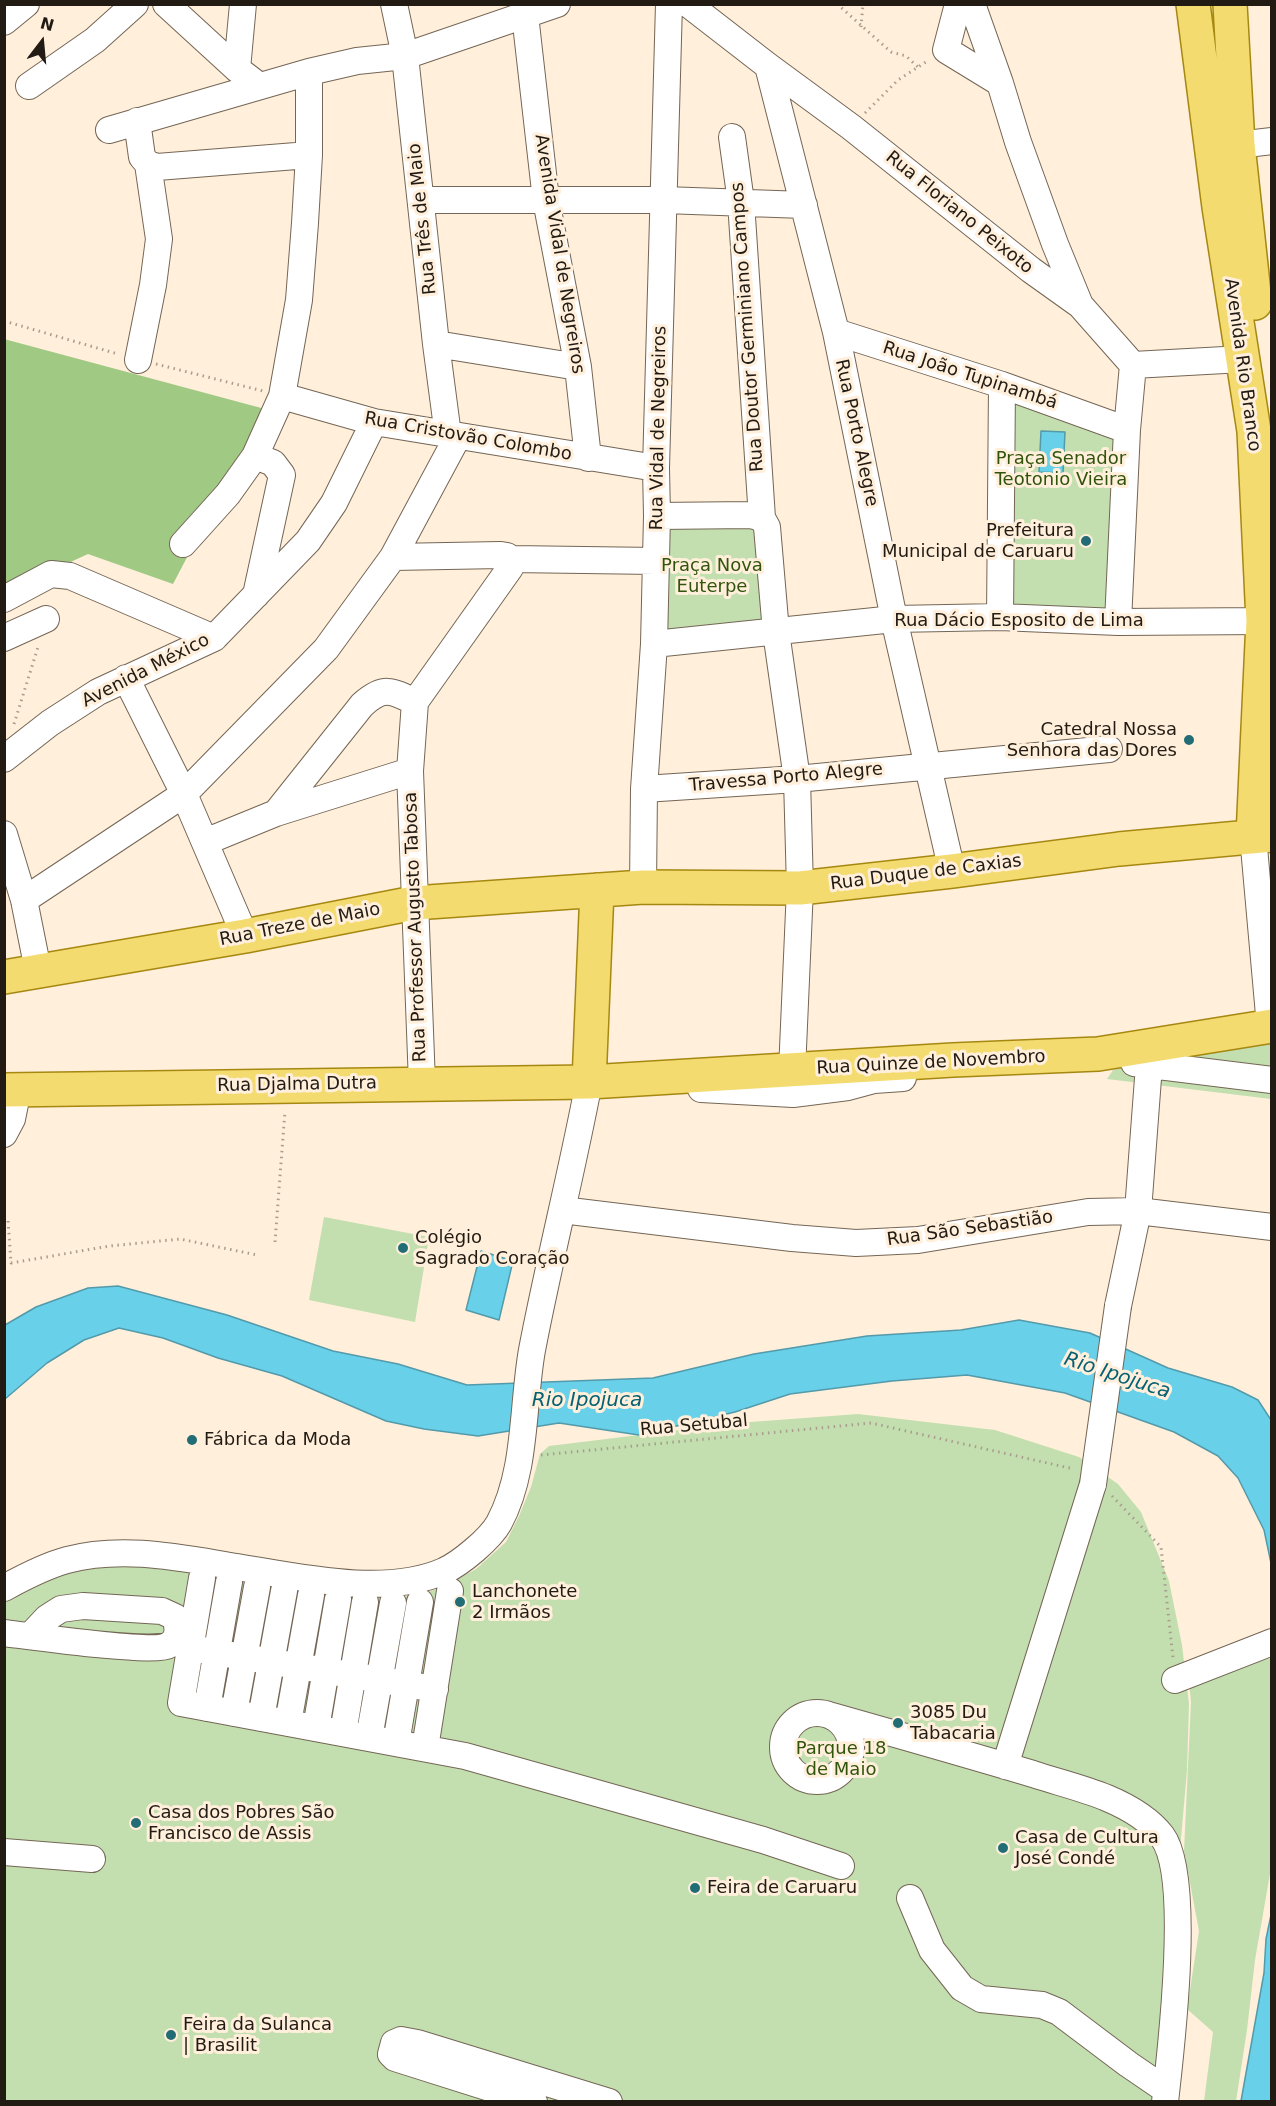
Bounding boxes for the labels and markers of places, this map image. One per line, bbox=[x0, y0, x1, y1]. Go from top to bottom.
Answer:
place label: Prefeitura Municipal de Caruaru bbox=[882, 520, 1074, 562]
marker: Prefeitura Municipal de Caruaru bbox=[1079, 534, 1093, 548]
place label: Catedral Nossa Senhora das Dores bbox=[1007, 719, 1177, 762]
marker: Catedral Nossa Senhora das Dores bbox=[1182, 733, 1196, 747]
place label: Colégio Sagrado Coração bbox=[415, 1227, 569, 1270]
marker: Colégio Sagrado Coração bbox=[396, 1241, 410, 1255]
place label: Fábrica da Moda bbox=[204, 1429, 351, 1451]
marker: Fábrica da Moda bbox=[185, 1433, 199, 1447]
place label: Lanchonete 2 Irmãos bbox=[472, 1581, 577, 1624]
marker: Lanchonete 2 Irmãos bbox=[453, 1595, 467, 1609]
place label: 3085 Du Tabacaria bbox=[910, 1702, 996, 1744]
marker: 3085 Du Tabacaria bbox=[891, 1716, 905, 1730]
place label: Casa dos Pobres São Francisco de Assis bbox=[148, 1802, 335, 1844]
marker: Casa dos Pobres São Francisco de Assis bbox=[129, 1816, 143, 1830]
place label: Casa de Cultura José Condé bbox=[1015, 1827, 1159, 1870]
marker: Casa de Cultura José Condé bbox=[996, 1841, 1010, 1855]
place label: Feira de Caruaru bbox=[707, 1877, 857, 1899]
marker: Feira de Caruaru bbox=[688, 1881, 702, 1895]
place label: Feira da Sulanca | Brasilit bbox=[183, 2014, 332, 2056]
marker: Feira da Sulanca | Brasilit bbox=[164, 2028, 178, 2042]

